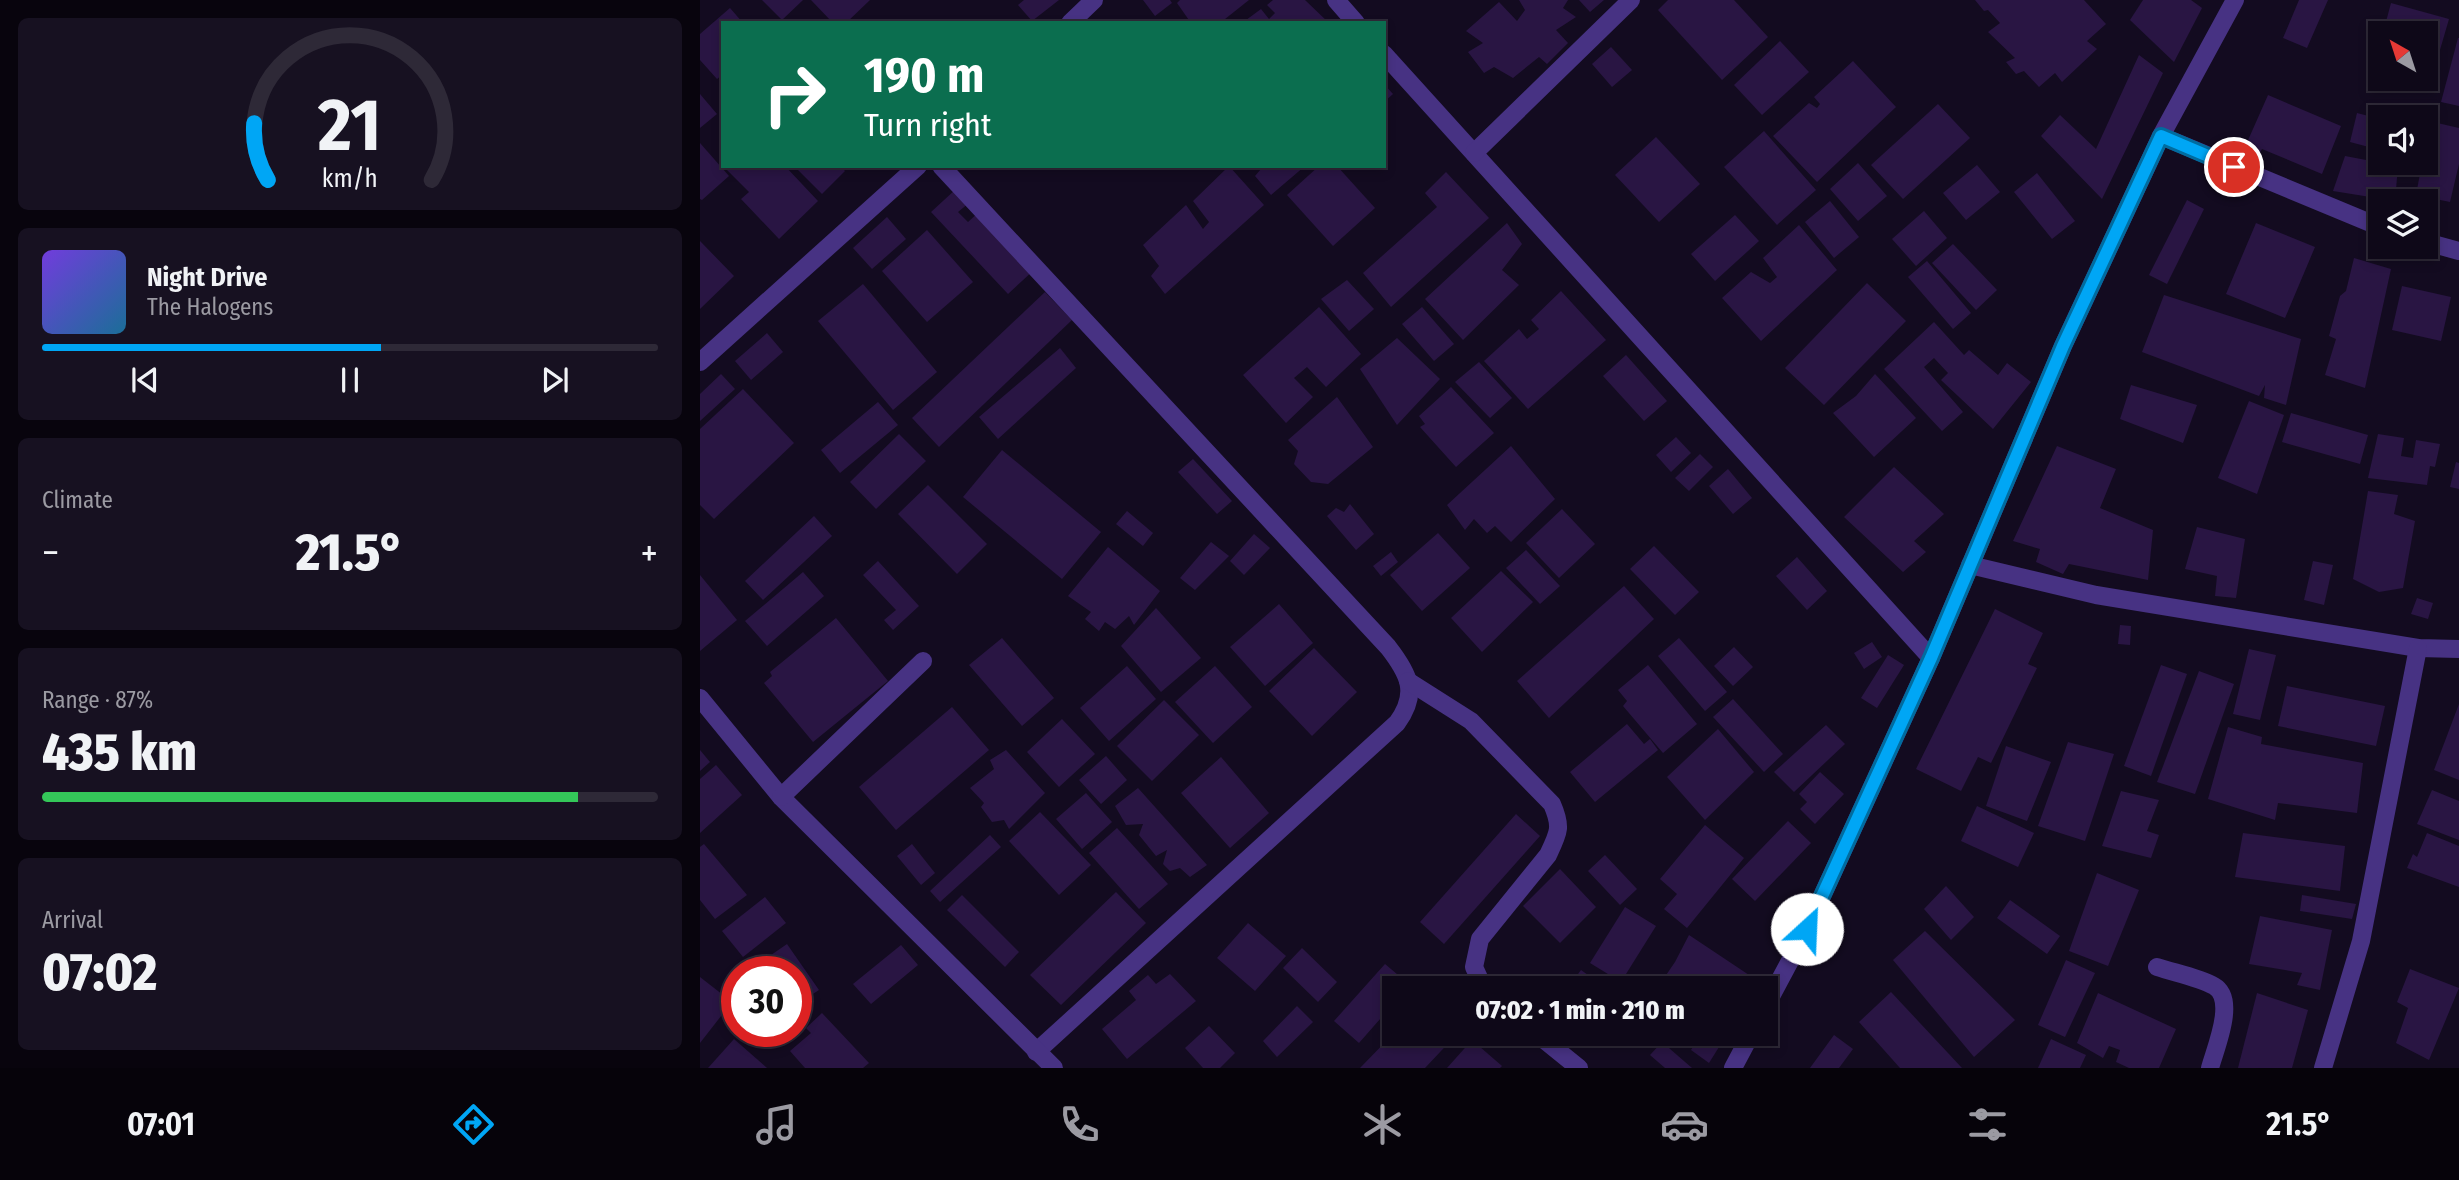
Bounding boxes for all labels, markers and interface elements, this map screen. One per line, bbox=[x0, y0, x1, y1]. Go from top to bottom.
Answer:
north arrow bbox=[2368, 21, 2438, 91]
map controls bbox=[2368, 21, 2438, 259]
text: 190 m bbox=[864, 46, 984, 105]
icon: right bbox=[749, 49, 840, 140]
text: 21 bbox=[317, 82, 382, 169]
button: sound bbox=[2368, 105, 2438, 175]
text: Turn right bbox=[864, 106, 991, 144]
pin bbox=[2204, 137, 2264, 197]
icon: arrive bbox=[2215, 148, 2253, 186]
text: km/h bbox=[322, 164, 378, 194]
button: layers bbox=[2368, 189, 2438, 259]
text: Night Drive bbox=[147, 262, 267, 293]
text: The Halogens bbox=[147, 293, 273, 321]
icon: previous bbox=[126, 361, 164, 399]
icon: pause bbox=[331, 361, 369, 399]
icon: next bbox=[536, 361, 574, 399]
text: Climate bbox=[42, 486, 113, 514]
text: 21.5° bbox=[296, 521, 404, 584]
text: − bbox=[42, 530, 59, 576]
text: + bbox=[641, 530, 658, 576]
text: Range · 87% bbox=[42, 686, 153, 714]
text: 435 km bbox=[42, 721, 197, 784]
position arrow bbox=[1770, 892, 1844, 966]
text: Arrival bbox=[42, 906, 103, 934]
text: 07:02 bbox=[42, 941, 157, 1004]
speed limit sign: 30 bbox=[721, 956, 812, 1047]
text: 07:02 · 1 min · 210 m bbox=[1475, 995, 1685, 1026]
icon: directions bbox=[449, 1100, 498, 1149]
icon: music bbox=[752, 1100, 801, 1149]
icon: phone bbox=[1055, 1100, 1104, 1149]
icon: climate bbox=[1358, 1100, 1407, 1149]
icon: car bbox=[1660, 1100, 1709, 1149]
icon: filters bbox=[1963, 1100, 2012, 1149]
text: 07:01 bbox=[127, 1105, 195, 1143]
text: 21.5° bbox=[2266, 1105, 2332, 1143]

